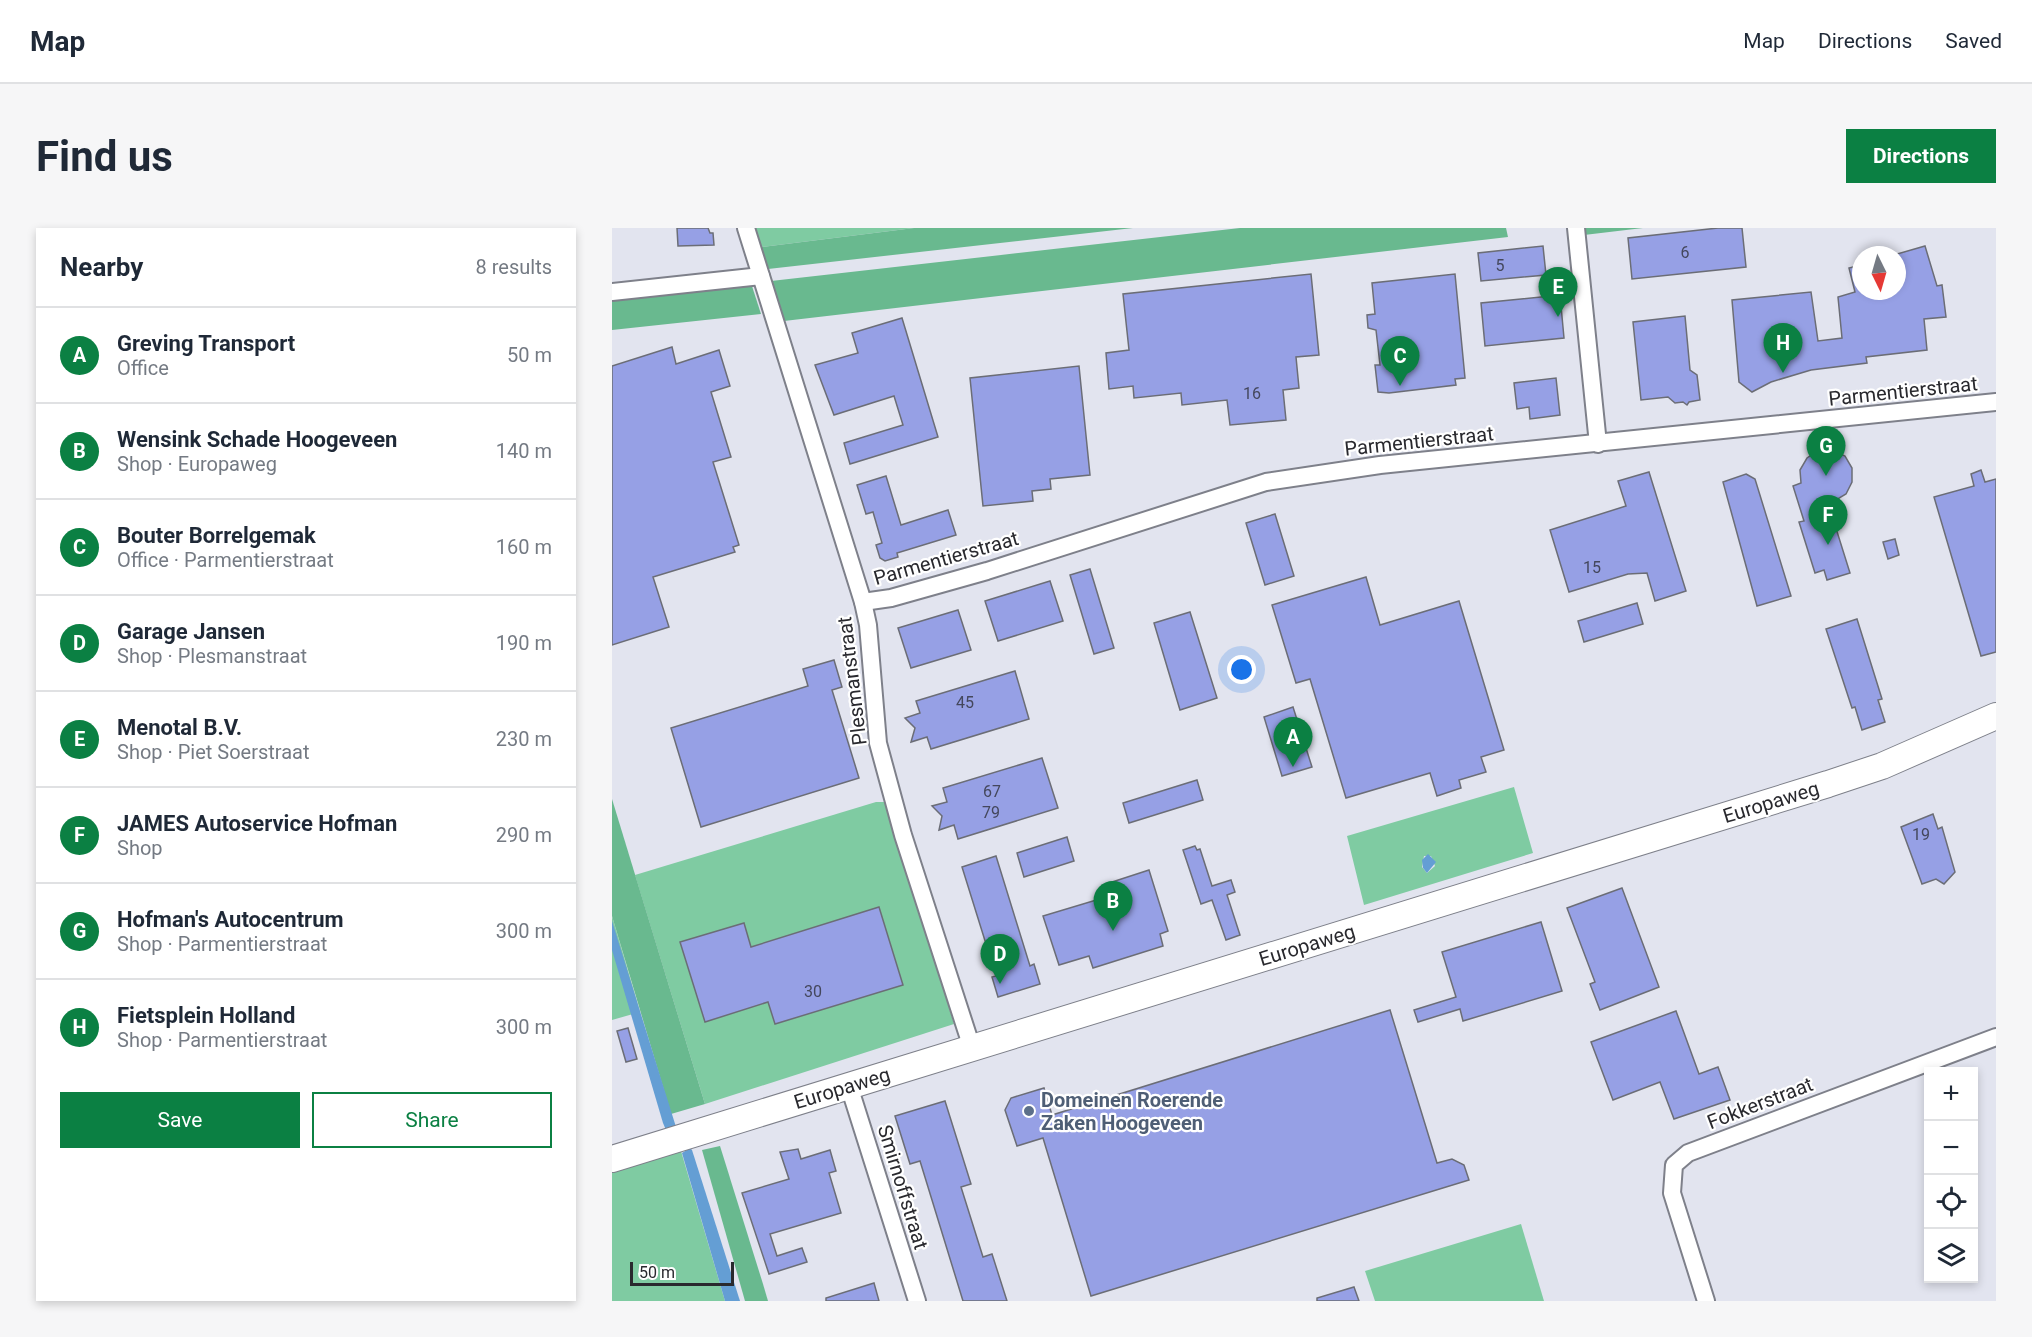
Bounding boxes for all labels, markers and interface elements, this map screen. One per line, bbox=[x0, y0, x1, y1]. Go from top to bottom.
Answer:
text: Map bbox=[30, 25, 85, 58]
text: Map bbox=[1743, 29, 1785, 53]
text: Directions bbox=[1818, 29, 1912, 53]
text: Saved bbox=[1945, 29, 2002, 53]
button: Directions bbox=[1846, 129, 1996, 183]
text: Find us bbox=[36, 132, 173, 181]
house number: 6 bbox=[1681, 243, 1690, 262]
north arrow bbox=[1852, 246, 1906, 300]
text: Nearby bbox=[60, 252, 143, 282]
text: 8 results bbox=[476, 255, 552, 279]
house number: 5 bbox=[1496, 256, 1505, 275]
pin: E bbox=[1538, 268, 1578, 317]
pin: H bbox=[1764, 324, 1802, 373]
text: Greving Transport bbox=[117, 331, 295, 356]
pin: C bbox=[1380, 336, 1420, 386]
text: A bbox=[73, 343, 86, 367]
text: 50 m bbox=[507, 343, 552, 367]
text: Office bbox=[117, 356, 169, 380]
street label: Parmentierstraat bbox=[1827, 371, 1979, 411]
house number: 16 bbox=[1243, 384, 1261, 403]
street label: Parmentierstraat bbox=[1343, 421, 1495, 461]
pin: G bbox=[1806, 426, 1846, 476]
text: Wensink Schade Hoogeveen bbox=[117, 427, 397, 452]
text: B bbox=[73, 439, 86, 463]
text: 140 m bbox=[496, 439, 552, 463]
text: Shop · Europaweg bbox=[117, 452, 277, 476]
pin: F bbox=[1808, 496, 1848, 545]
text: Bouter Borrelgemak bbox=[117, 523, 316, 548]
street label: Parmentierstraat bbox=[871, 526, 1021, 590]
text: C bbox=[73, 535, 86, 559]
text: 160 m bbox=[496, 535, 552, 559]
text: Office · Parmentierstraat bbox=[117, 548, 334, 572]
house number: 15 bbox=[1583, 558, 1601, 577]
street label: Plesmanstraat bbox=[832, 615, 872, 747]
text: Garage Jansen bbox=[117, 619, 265, 644]
text: D bbox=[73, 631, 86, 655]
text: 190 m bbox=[496, 631, 552, 655]
text: Shop · Plesmanstraat bbox=[117, 644, 307, 668]
your location bbox=[1227, 655, 1256, 684]
house number: 45 bbox=[956, 693, 974, 712]
text: Menotal B.V. bbox=[117, 715, 242, 740]
pin: A bbox=[1274, 718, 1312, 767]
text: E bbox=[74, 727, 85, 751]
text: 230 m bbox=[496, 727, 552, 751]
text: Shop · Piet Soerstraat bbox=[117, 740, 309, 764]
street label: Europaweg bbox=[1720, 776, 1822, 828]
house number: 67 bbox=[983, 782, 1001, 801]
house number: 79 bbox=[982, 803, 1000, 822]
text: JAMES Autoservice Hofman bbox=[117, 811, 397, 836]
text: F bbox=[74, 823, 85, 847]
text: 290 m bbox=[496, 823, 552, 847]
house number: 19 bbox=[1912, 825, 1930, 844]
text: Shop bbox=[117, 836, 163, 860]
pin: B bbox=[1094, 882, 1132, 931]
text: Hofman's Autocentrum bbox=[117, 907, 344, 932]
text: G bbox=[73, 919, 86, 943]
text: 300 m bbox=[496, 919, 552, 943]
street label: Europaweg bbox=[1256, 919, 1358, 971]
text: Shop · Parmentierstraat bbox=[117, 932, 327, 956]
pin: D bbox=[980, 934, 1020, 984]
house number: 30 bbox=[804, 982, 822, 1001]
text: Fietsplein Holland bbox=[117, 1003, 295, 1028]
text: H bbox=[72, 1015, 87, 1039]
text: 300 m bbox=[496, 1015, 552, 1039]
text: Shop · Parmentierstraat bbox=[117, 1028, 327, 1052]
street label: Europaweg bbox=[791, 1062, 893, 1114]
map controls bbox=[1924, 1067, 1978, 1283]
button: + bbox=[1924, 1067, 1978, 1121]
street label: Fokkerstraat bbox=[1704, 1072, 1816, 1134]
place label: Domeinen Roerende Zaken Hoogeveen bbox=[1041, 1088, 1223, 1135]
button: Save bbox=[60, 1092, 300, 1148]
button: Share bbox=[312, 1092, 552, 1148]
marker: Domeinen Roerende Zaken Hoogeveen bbox=[1022, 1104, 1036, 1118]
button: − bbox=[1924, 1121, 1978, 1175]
street label: Smirnoffstraat bbox=[873, 1122, 933, 1252]
button: locate bbox=[1924, 1175, 1978, 1229]
button: layers bbox=[1924, 1229, 1978, 1283]
scale bar bbox=[630, 1259, 734, 1286]
text: 50 m bbox=[639, 1263, 675, 1282]

